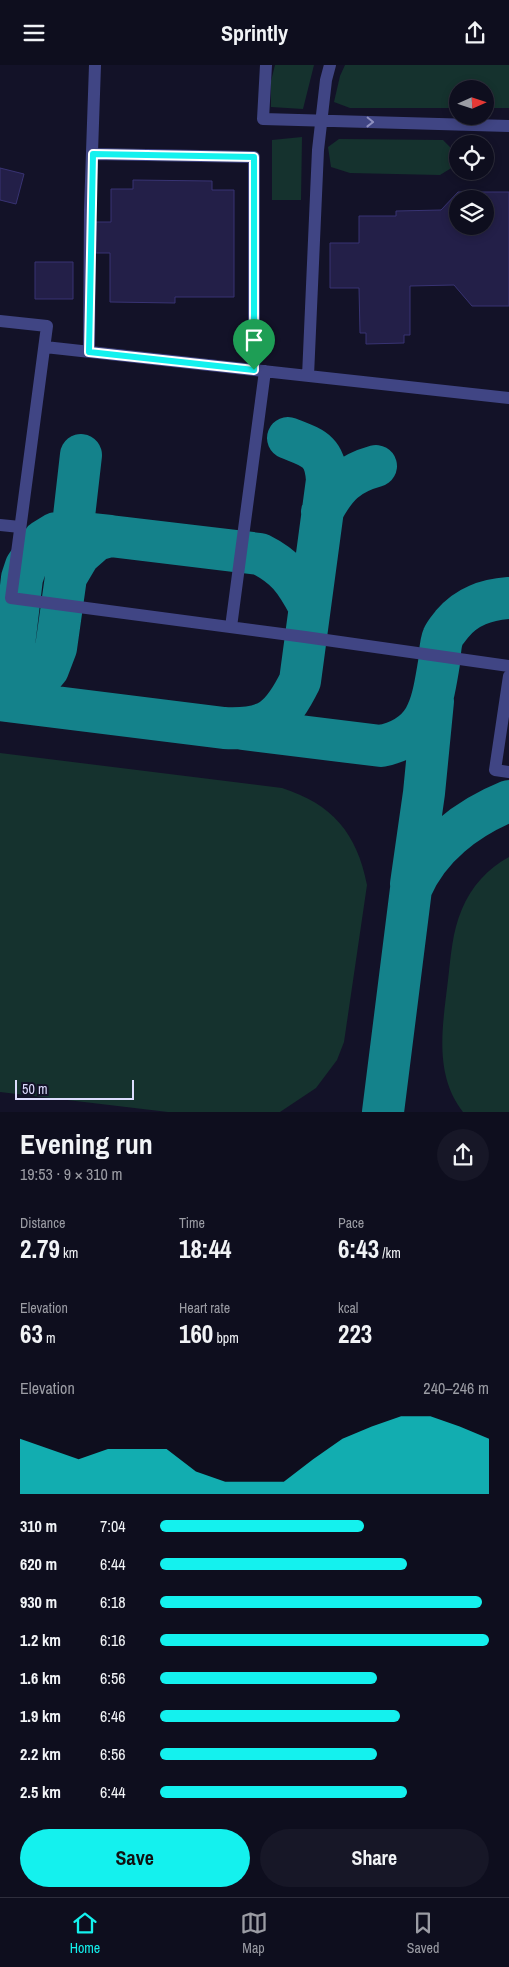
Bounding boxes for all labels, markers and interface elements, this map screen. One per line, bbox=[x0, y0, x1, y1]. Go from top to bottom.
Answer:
text: Sprintly bbox=[221, 18, 288, 48]
icon: menu bbox=[20, 19, 48, 47]
icon: share bbox=[461, 19, 489, 47]
north arrow bbox=[449, 80, 494, 125]
map controls bbox=[449, 80, 494, 235]
one-way arrow bbox=[366, 117, 374, 127]
button: locate bbox=[449, 135, 494, 180]
button: layers bbox=[449, 190, 494, 235]
pin bbox=[233, 319, 275, 370]
icon: arrive bbox=[240, 326, 268, 354]
scale bar bbox=[15, 1077, 134, 1100]
text: 50 m bbox=[22, 1080, 48, 1098]
text: Evening run bbox=[20, 1125, 153, 1163]
button: share bbox=[437, 1129, 489, 1181]
text: 19:53 · 9 × 310 m bbox=[20, 1163, 123, 1185]
text: Distance bbox=[20, 1214, 65, 1232]
text: Time bbox=[179, 1214, 205, 1232]
text: Pace bbox=[338, 1214, 364, 1232]
text: 2.79 bbox=[20, 1232, 60, 1266]
text: 18:44 bbox=[179, 1232, 231, 1266]
text: 6:43 bbox=[338, 1232, 379, 1266]
text: km bbox=[60, 1244, 78, 1262]
text: /km bbox=[379, 1244, 401, 1262]
text: Elevation bbox=[20, 1299, 68, 1317]
text: Heart rate bbox=[179, 1299, 230, 1317]
text: kcal bbox=[338, 1299, 358, 1317]
text: 63 bbox=[20, 1317, 43, 1351]
text: 160 bbox=[179, 1317, 213, 1351]
text: 223 bbox=[338, 1317, 372, 1351]
text: m bbox=[43, 1329, 56, 1347]
text: bpm bbox=[213, 1329, 239, 1347]
text: Elevation bbox=[20, 1377, 75, 1399]
text: 240–246 m bbox=[423, 1377, 489, 1399]
text: 310 m bbox=[20, 1515, 57, 1537]
text: 7:04 bbox=[100, 1515, 126, 1537]
text: 620 m bbox=[20, 1553, 57, 1575]
text: 6:44 bbox=[100, 1553, 126, 1575]
text: 930 m bbox=[20, 1591, 57, 1613]
text: 6:18 bbox=[100, 1591, 126, 1613]
text: 1.2 km bbox=[20, 1629, 61, 1651]
text: 6:16 bbox=[100, 1629, 126, 1651]
text: 1.6 km bbox=[20, 1667, 61, 1689]
text: 6:56 bbox=[100, 1667, 126, 1689]
text: 1.9 km bbox=[20, 1705, 61, 1727]
text: 6:46 bbox=[100, 1705, 126, 1727]
text: 2.2 km bbox=[20, 1743, 61, 1765]
text: 6:56 bbox=[100, 1743, 126, 1765]
text: 2.5 km bbox=[20, 1781, 61, 1803]
text: 6:44 bbox=[100, 1781, 126, 1803]
button: Save bbox=[20, 1829, 250, 1887]
button: Share bbox=[260, 1829, 489, 1887]
tab: Home bbox=[70, 1909, 100, 1957]
tab: Map bbox=[240, 1909, 268, 1957]
tab: Saved bbox=[407, 1909, 439, 1957]

